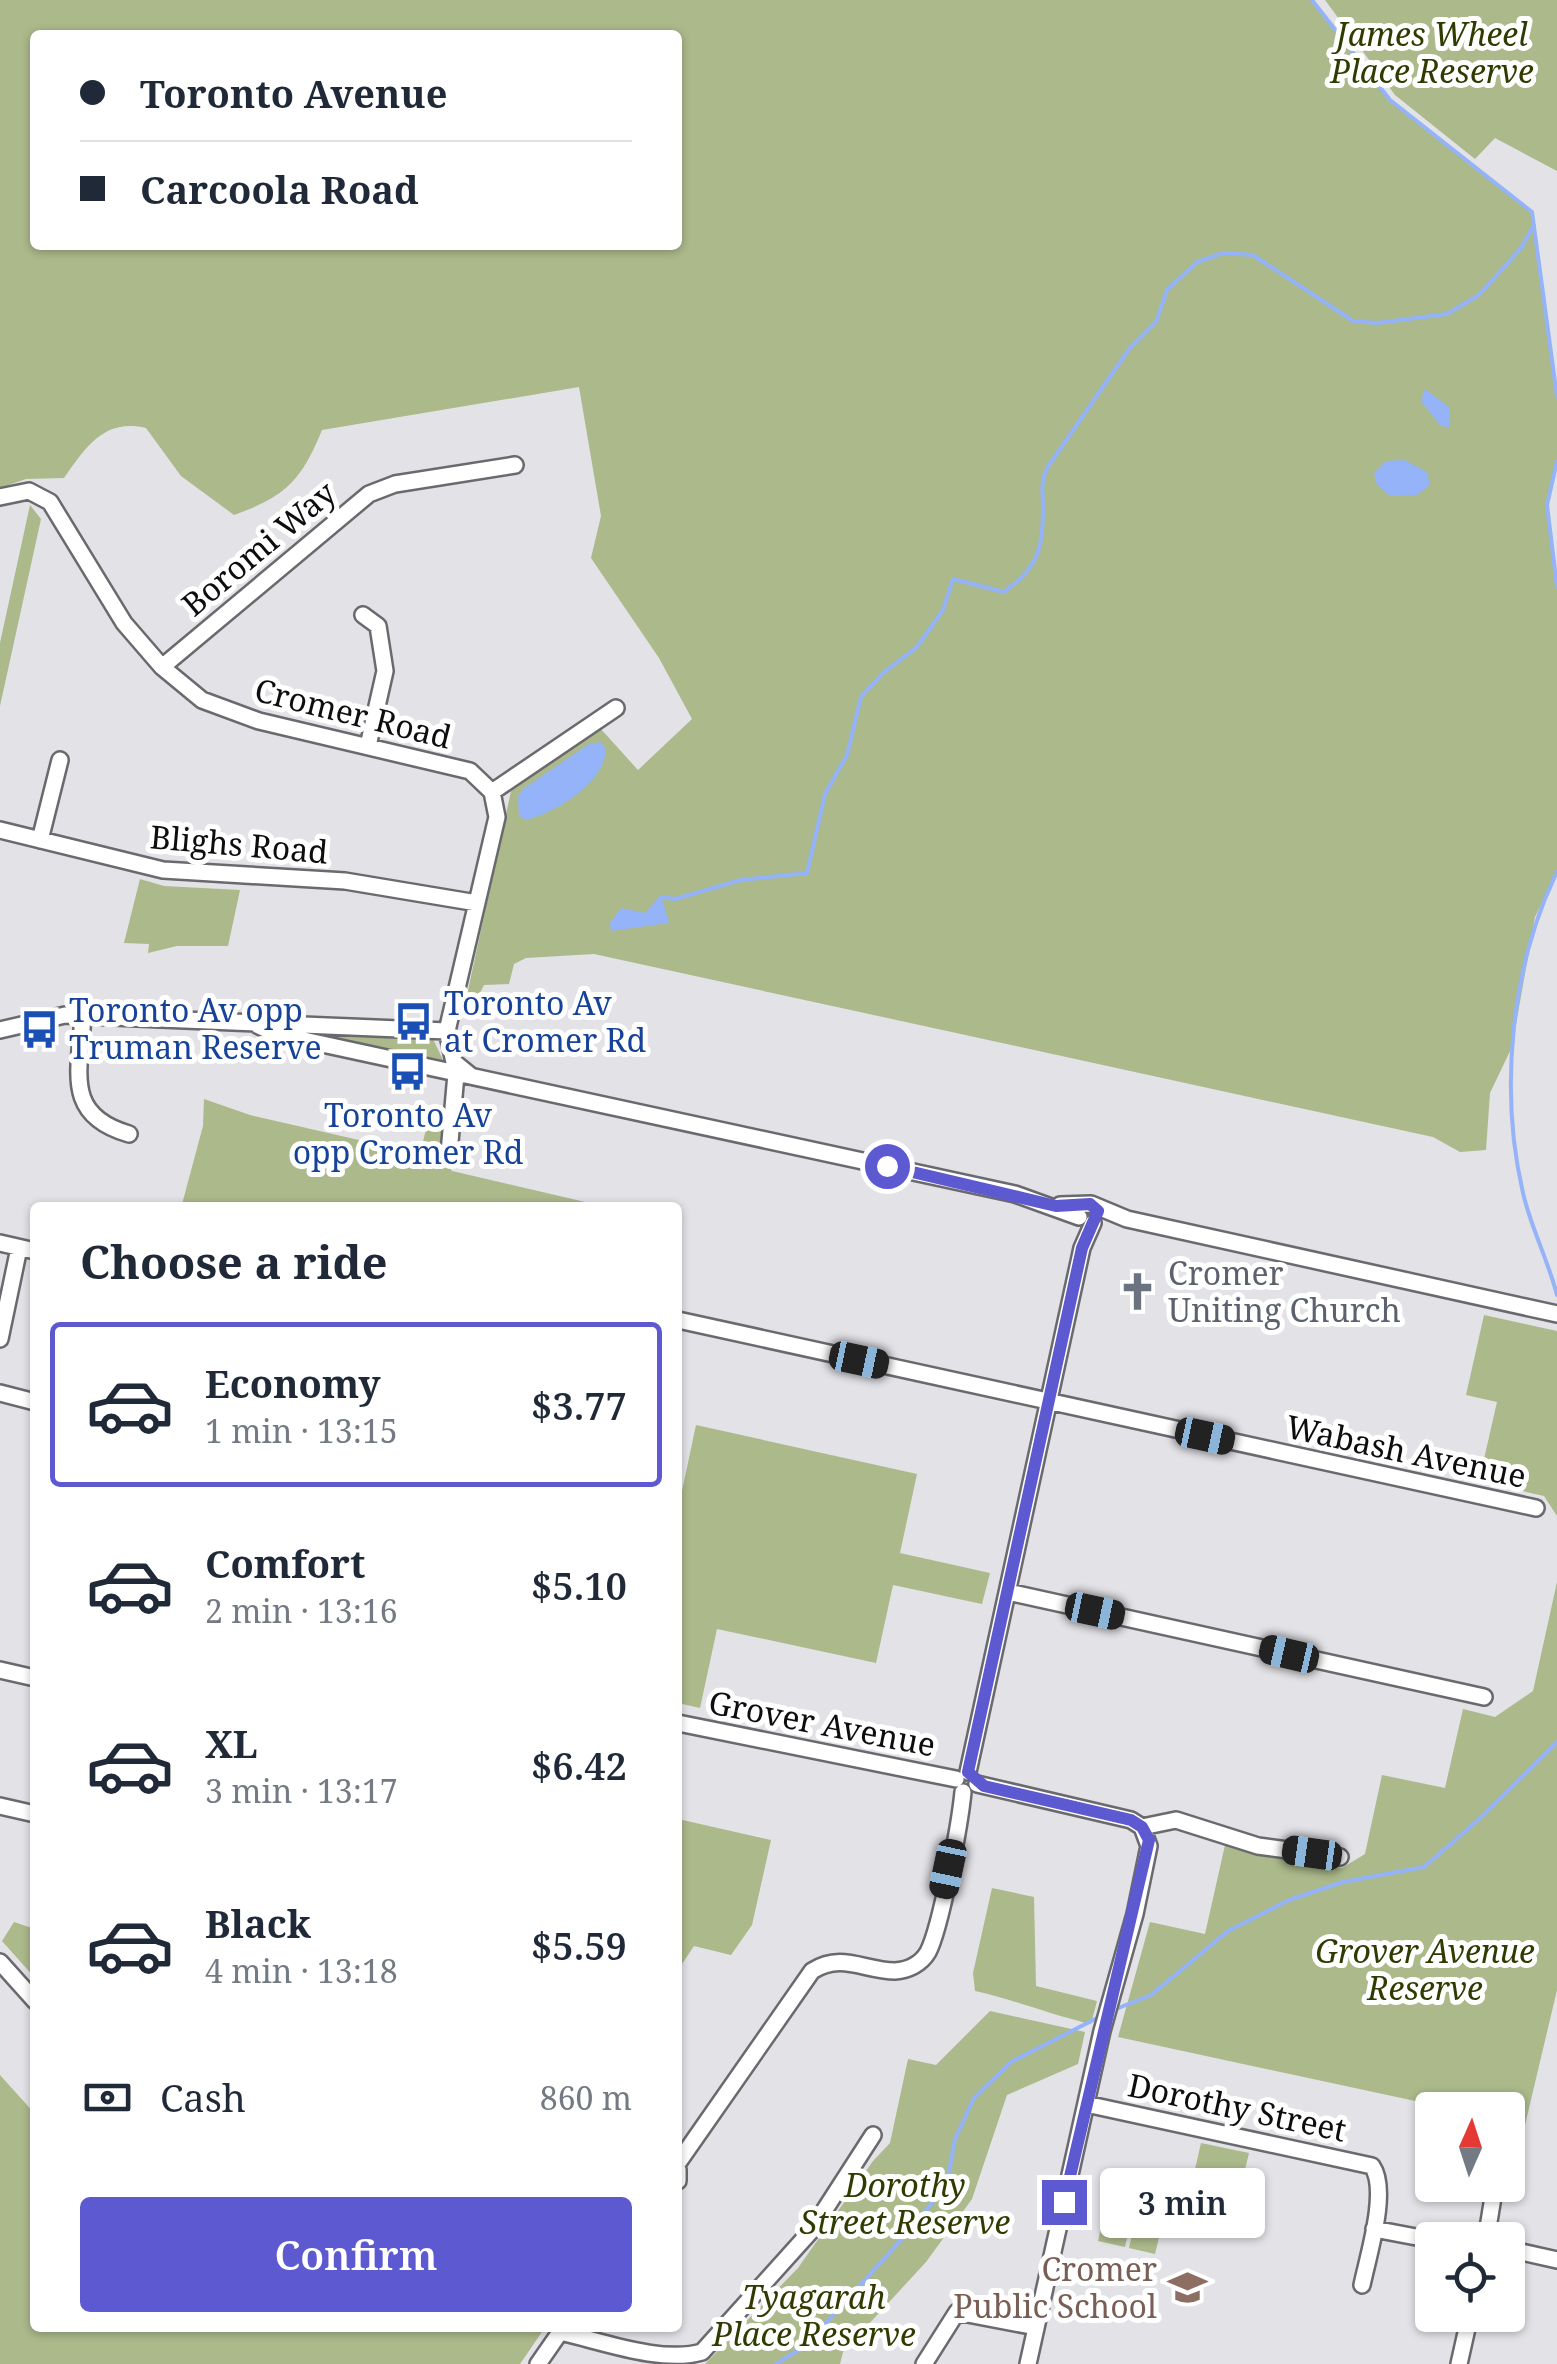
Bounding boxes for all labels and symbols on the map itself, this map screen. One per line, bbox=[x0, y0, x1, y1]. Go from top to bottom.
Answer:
park label: James Wheel Place Reserve bbox=[1329, 12, 1534, 92]
street label: Boromi Way bbox=[172, 470, 345, 625]
street label: Cromer Road bbox=[251, 667, 456, 758]
street label: Blighs Road bbox=[148, 814, 330, 873]
place label: Toronto Av at Cromer Rd bbox=[444, 981, 647, 1061]
place label: Toronto Av opp Truman Reserve bbox=[69, 988, 322, 1068]
bus stop icon: Toronto Av at Cromer Rd bbox=[393, 1001, 435, 1043]
bus stop icon: Toronto Av opp Truman Reserve bbox=[18, 1008, 60, 1050]
bus stop icon: Toronto Av opp Cromer Rd bbox=[387, 1050, 429, 1092]
place label: Toronto Av opp Cromer Rd bbox=[293, 1093, 524, 1173]
route start bbox=[865, 1144, 910, 1189]
place label: Cromer Uniting Church bbox=[1168, 1251, 1401, 1331]
church icon: Cromer Uniting Church bbox=[1117, 1271, 1159, 1313]
car bbox=[827, 1339, 891, 1381]
street label: Wabash Avenue bbox=[1282, 1404, 1530, 1497]
car bbox=[1173, 1415, 1237, 1457]
car bbox=[1063, 1590, 1127, 1632]
car bbox=[1256, 1633, 1322, 1675]
street label: Grover Avenue bbox=[705, 1679, 939, 1766]
car bbox=[1280, 1834, 1344, 1872]
car bbox=[927, 1837, 969, 1901]
park label: Grover Avenue Reserve bbox=[1315, 1929, 1535, 2009]
street label: Dorothy Street bbox=[1124, 2062, 1350, 2151]
north arrow bbox=[1415, 2092, 1525, 2202]
park label: Dorothy Street Reserve bbox=[800, 2163, 1011, 2243]
callout: 3 min bbox=[1099, 2167, 1264, 2237]
route end bbox=[1042, 2180, 1087, 2225]
place label: Cromer Public School bbox=[953, 2247, 1157, 2327]
school or university icon: Cromer Public School bbox=[1166, 2267, 1208, 2309]
park label: Tyagarah Place Reserve bbox=[711, 2275, 916, 2355]

